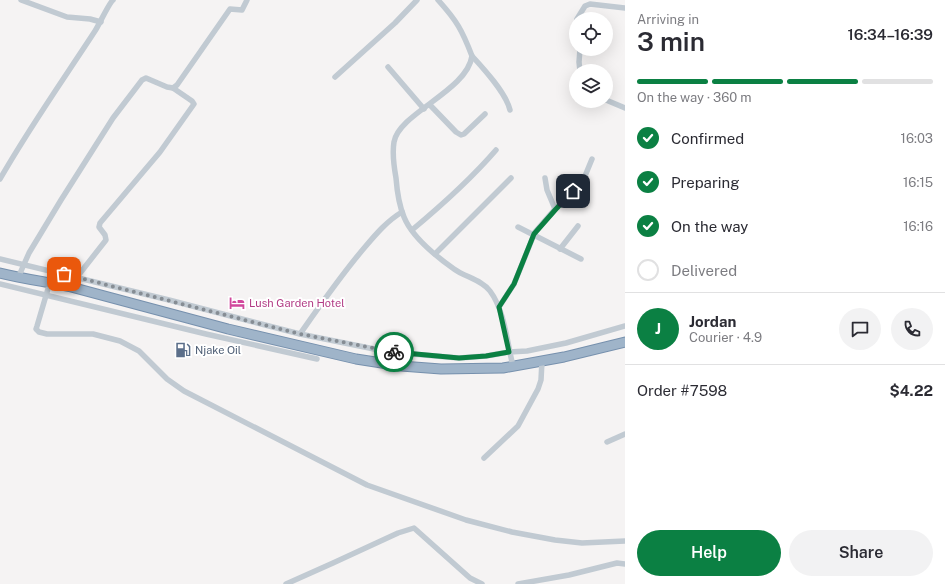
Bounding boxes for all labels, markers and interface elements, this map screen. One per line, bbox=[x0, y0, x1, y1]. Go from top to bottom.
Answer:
map controls bbox=[569, 12, 613, 108]
button: locate bbox=[569, 12, 613, 56]
text: Arriving in bbox=[637, 12, 699, 27]
text: 3 min bbox=[637, 26, 705, 57]
text: 16:34–16:39 bbox=[847, 26, 933, 43]
button: layers bbox=[569, 64, 613, 108]
text: On the way · 360 m bbox=[637, 90, 752, 105]
icon: check bbox=[637, 127, 659, 149]
text: Confirmed bbox=[671, 130, 744, 147]
text: 16:03 bbox=[901, 131, 933, 146]
icon: check bbox=[637, 171, 659, 193]
pin bbox=[556, 174, 590, 208]
text: Preparing bbox=[671, 174, 740, 191]
text: 16:15 bbox=[903, 175, 933, 190]
icon: home bbox=[562, 180, 584, 202]
icon: check bbox=[637, 215, 659, 237]
text: On the way bbox=[671, 218, 748, 235]
text: 16:16 bbox=[903, 219, 933, 234]
pin bbox=[47, 257, 81, 291]
text: Delivered bbox=[671, 262, 737, 279]
icon: bag bbox=[53, 263, 75, 285]
hotel icon: Lush Garden Hotel bbox=[228, 294, 246, 312]
place label: Lush Garden Hotel bbox=[249, 297, 345, 309]
button: chat bbox=[839, 308, 881, 350]
button: phone bbox=[891, 308, 933, 350]
text: Jordan bbox=[689, 313, 736, 330]
text: J bbox=[655, 320, 661, 337]
text: Courier · 4.9 bbox=[689, 330, 762, 345]
courier bbox=[374, 332, 414, 372]
fuel station icon: Njake Oil bbox=[174, 341, 192, 359]
icon: bike bbox=[383, 341, 405, 363]
place label: Njake Oil bbox=[195, 344, 241, 356]
text: Order #7598 bbox=[637, 382, 727, 399]
text: $4.22 bbox=[890, 382, 933, 399]
button: Help bbox=[637, 530, 781, 576]
button: Share bbox=[789, 530, 933, 576]

